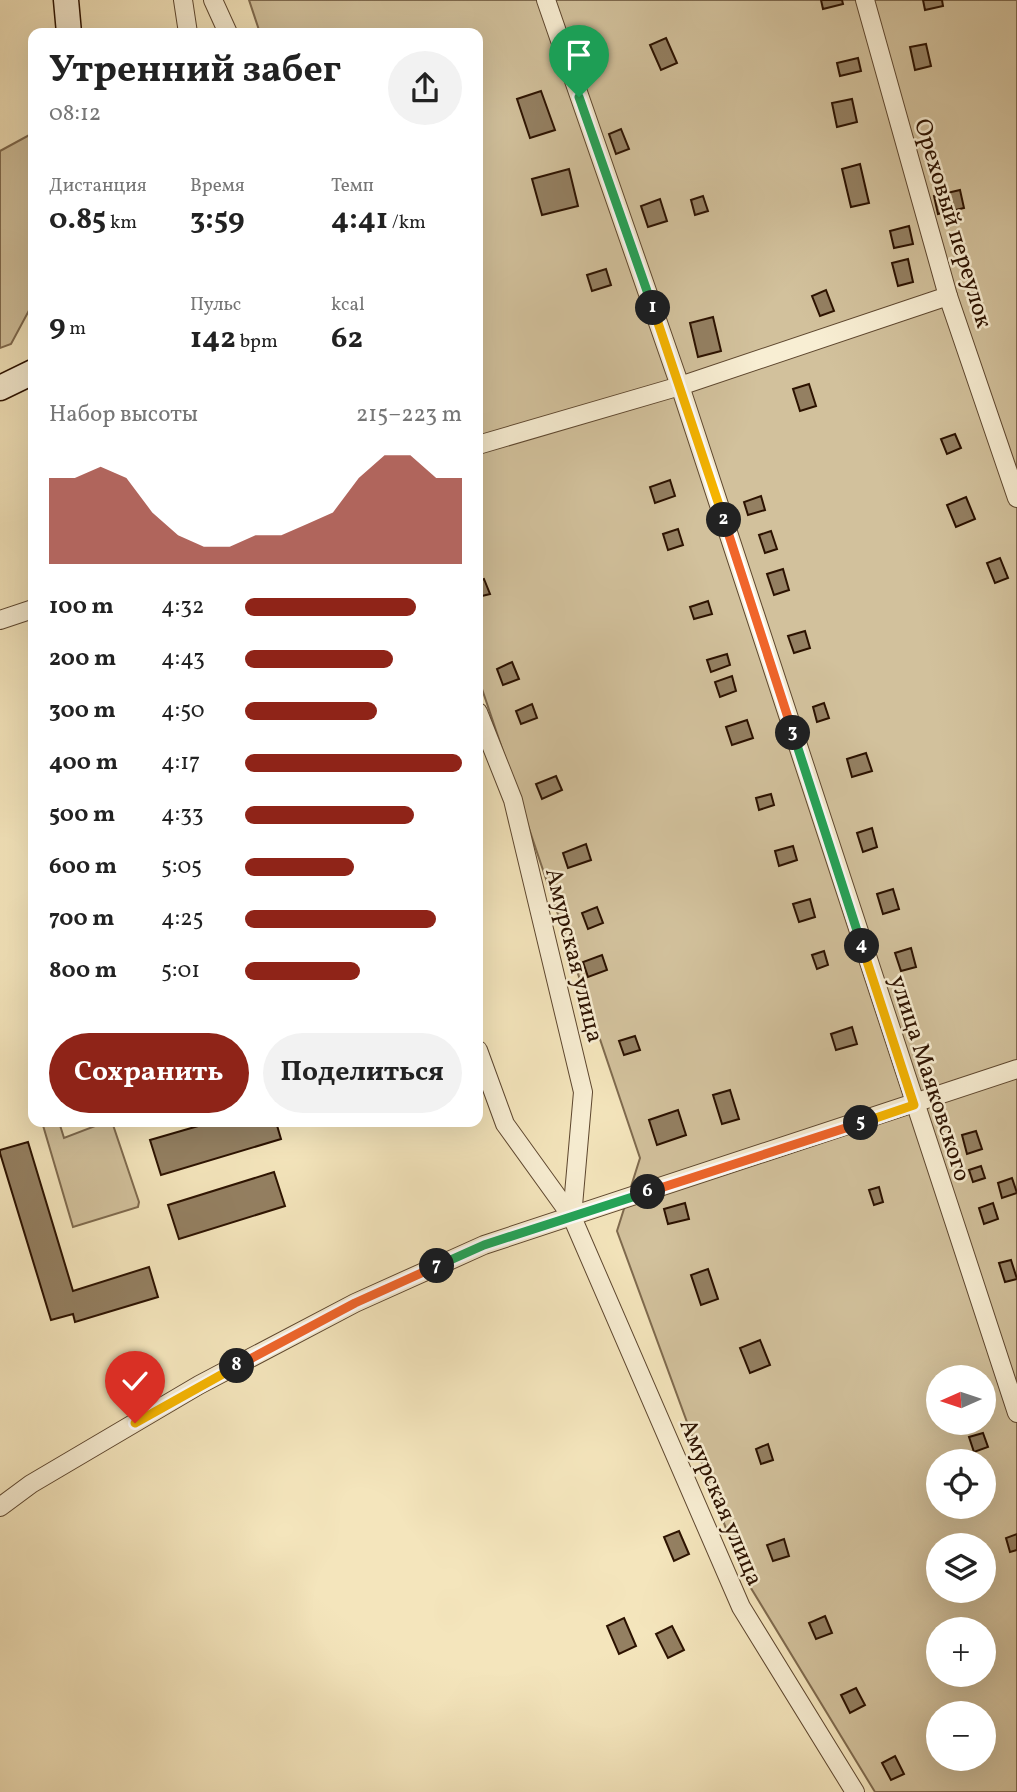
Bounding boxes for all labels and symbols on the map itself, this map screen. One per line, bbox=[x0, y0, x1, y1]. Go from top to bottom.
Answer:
pin bbox=[549, 25, 609, 97]
street label: Ореховый переулок bbox=[904, 115, 1000, 333]
pin: 1 bbox=[636, 290, 670, 326]
pin: 2 bbox=[706, 503, 742, 538]
pin: 3 bbox=[776, 716, 810, 750]
street label: Амурская улица bbox=[535, 865, 611, 1046]
pin: 4 bbox=[844, 928, 880, 964]
street label: улица Маяковского bbox=[880, 971, 978, 1186]
pin: 5 bbox=[844, 1106, 878, 1140]
pin: 6 bbox=[630, 1174, 666, 1210]
pin: 7 bbox=[420, 1248, 454, 1284]
pin: 8 bbox=[219, 1348, 254, 1384]
pin bbox=[105, 1351, 165, 1423]
north arrow bbox=[926, 1365, 996, 1435]
street label: Амурская улица bbox=[670, 1414, 771, 1592]

